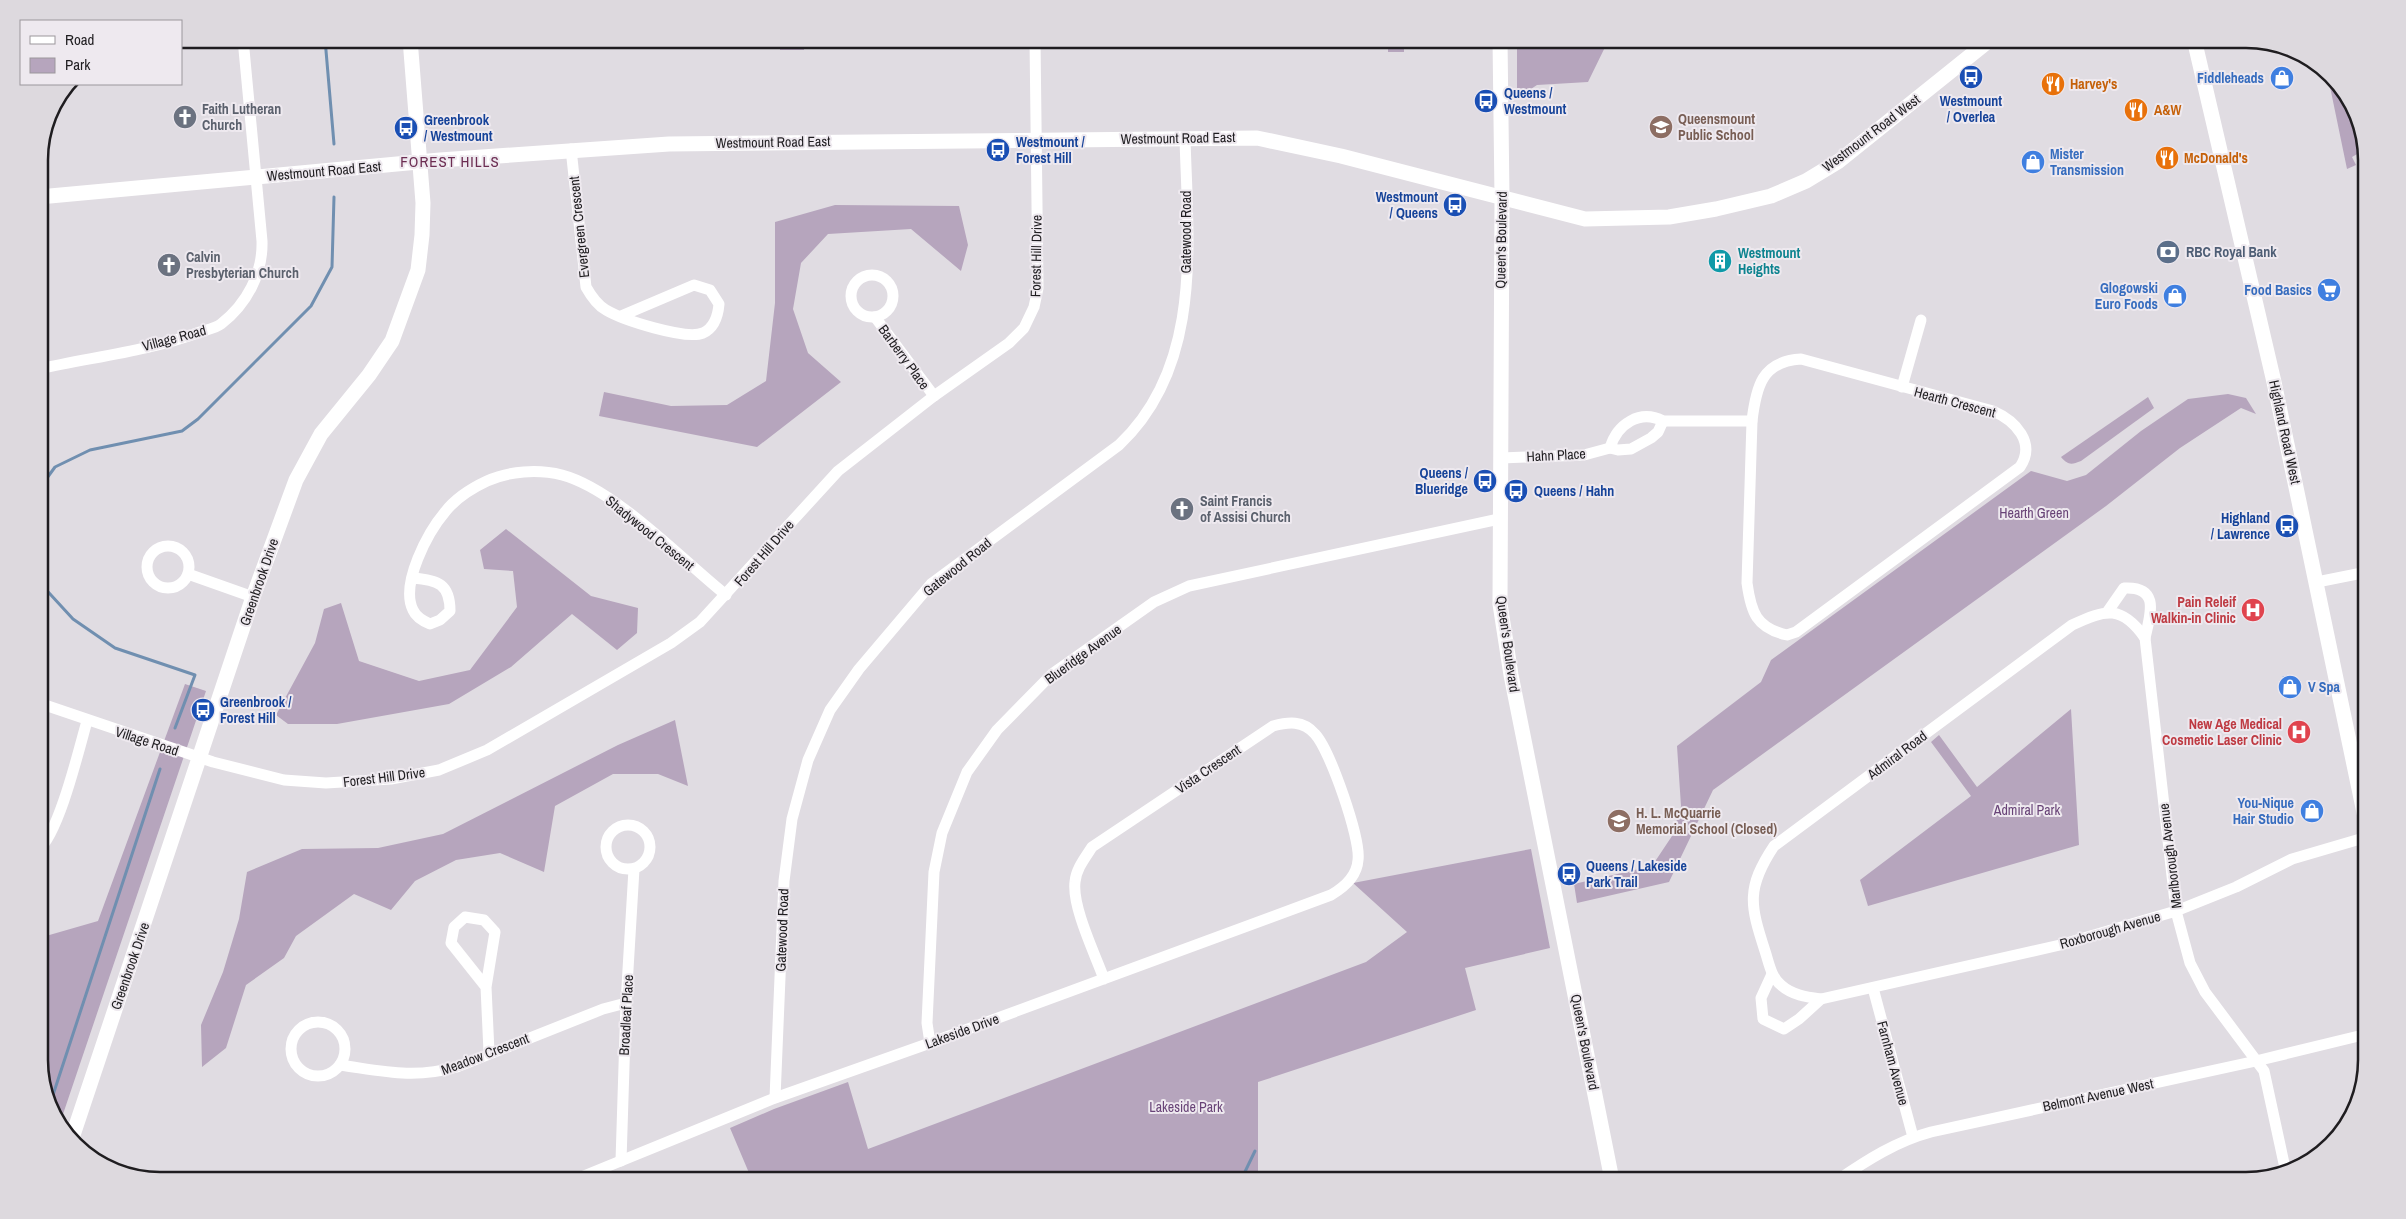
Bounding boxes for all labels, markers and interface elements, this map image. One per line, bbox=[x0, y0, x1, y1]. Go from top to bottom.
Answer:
legend bbox=[20, 20, 182, 85]
text: Road bbox=[65, 29, 94, 50]
text: Park bbox=[65, 54, 91, 75]
bus stop icon: Westmount / Overlea bbox=[1958, 64, 1984, 90]
shop icon: Fiddleheads bbox=[2269, 65, 2295, 91]
place label: Fiddleheads bbox=[2197, 69, 2264, 87]
restaurant icon: Harvey's bbox=[2040, 71, 2066, 97]
place label: Harvey's bbox=[2070, 75, 2117, 93]
place label: Queens / Westmount bbox=[1504, 84, 1566, 118]
bus stop icon: Queens / Westmount bbox=[1473, 88, 1499, 114]
street label: Westmount Road West bbox=[1819, 90, 1923, 176]
place label: Westmount / Overlea bbox=[1940, 92, 2002, 126]
restaurant icon: A&W bbox=[2123, 97, 2149, 123]
place label: Faith Lutheran Church bbox=[202, 100, 281, 134]
place label: A&W bbox=[2154, 101, 2182, 119]
church icon: Faith Lutheran Church bbox=[172, 104, 198, 130]
place label: Queensmount Public School bbox=[1678, 110, 1755, 144]
place label: Greenbrook / Westmount bbox=[424, 111, 493, 145]
school or university icon: Queensmount Public School bbox=[1648, 114, 1674, 140]
bus stop icon: Greenbrook / Westmount bbox=[393, 115, 419, 141]
street label: Westmount Road East bbox=[1121, 128, 1235, 148]
street label: Westmount Road East bbox=[716, 132, 830, 152]
place label: Westmount / Forest Hill bbox=[1016, 133, 1085, 167]
bus stop icon: Westmount / Forest Hill bbox=[985, 137, 1011, 163]
place label: Mister Transmission bbox=[2050, 145, 2124, 179]
restaurant icon: McDonald's bbox=[2154, 145, 2180, 171]
shop icon: Mister Transmission bbox=[2020, 149, 2046, 175]
place label: McDonald's bbox=[2184, 149, 2248, 167]
district label: FOREST HILLS bbox=[400, 151, 500, 172]
street label: Westmount Road East bbox=[266, 157, 382, 185]
street label: Evergreen Crescent bbox=[565, 175, 593, 279]
place label: Westmount / Queens bbox=[1376, 188, 1438, 222]
street label: Gatewood Road bbox=[1177, 191, 1195, 273]
street label: Queen's Boulevard bbox=[1491, 191, 1511, 289]
bus stop icon: Westmount / Queens bbox=[1442, 192, 1468, 218]
street label: Forest Hill Drive bbox=[1026, 215, 1046, 297]
bank icon: RBC Royal Bank bbox=[2155, 239, 2181, 265]
place label: RBC Royal Bank bbox=[2186, 243, 2277, 261]
place label: Westmount Heights bbox=[1738, 244, 1800, 278]
place label: Calvin Presbyterian Church bbox=[186, 248, 299, 282]
building icon: Westmount Heights bbox=[1707, 248, 1733, 274]
church icon: Calvin Presbyterian Church bbox=[156, 252, 182, 278]
supermarket icon: Food Basics bbox=[2316, 277, 2342, 303]
place label: Glogowski Euro Foods bbox=[2095, 279, 2158, 313]
place label: Food Basics bbox=[2244, 281, 2312, 299]
shop icon: Glogowski Euro Foods bbox=[2162, 283, 2188, 309]
street label: Village Road bbox=[140, 321, 208, 355]
street label: Barberry Place bbox=[874, 321, 934, 393]
street label: Highland Road West bbox=[2265, 378, 2305, 486]
street label: Hearth Crescent bbox=[1912, 382, 1998, 422]
street label: Hahn Place bbox=[1526, 444, 1586, 466]
place label: Queens / Blueridge bbox=[1415, 464, 1469, 498]
bus stop icon: Queens / Blueridge bbox=[1472, 468, 1498, 494]
bus stop icon: Queens / Hahn bbox=[1503, 478, 1529, 504]
place label: Queens / Hahn bbox=[1534, 482, 1614, 500]
street label: Shadywood Crescent bbox=[602, 492, 698, 574]
place label: Saint Francis of Assisi Church bbox=[1200, 492, 1291, 526]
church icon: Saint Francis of Assisi Church bbox=[1169, 496, 1195, 522]
park label: Hearth Green bbox=[1999, 504, 2069, 522]
place label: Highland / Lawrence bbox=[2211, 509, 2270, 543]
bus stop icon: Highland / Lawrence bbox=[2274, 513, 2300, 539]
street label: Forest Hill Drive bbox=[730, 516, 798, 590]
street label: Gatewood Road bbox=[919, 534, 995, 600]
street label: Greenbrook Drive bbox=[236, 536, 282, 628]
place label: Pain Releif Walkin-in Clinic bbox=[2151, 593, 2236, 627]
street label: Queen's Boulevard bbox=[1492, 595, 1524, 693]
hospital icon: Pain Releif Walkin-in Clinic bbox=[2240, 597, 2266, 623]
street label: Blueridge Avenue bbox=[1041, 620, 1125, 688]
shop icon: V Spa bbox=[2277, 674, 2303, 700]
place label: V Spa bbox=[2308, 678, 2341, 696]
place label: Greenbrook / Forest Hill bbox=[220, 693, 292, 727]
bus stop icon: Greenbrook / Forest Hill bbox=[190, 697, 216, 723]
place label: New Age Medical Cosmetic Laser Clinic bbox=[2162, 715, 2282, 749]
hospital icon: New Age Medical Cosmetic Laser Clinic bbox=[2286, 719, 2312, 745]
street label: Village Road bbox=[113, 722, 181, 760]
street label: Admiral Road bbox=[1863, 727, 1930, 784]
street label: Vista Crescent bbox=[1172, 741, 1244, 797]
street label: Forest Hill Drive bbox=[342, 763, 426, 791]
place label: You-Nique Hair Studio bbox=[2233, 794, 2294, 828]
shop icon: You-Nique Hair Studio bbox=[2299, 798, 2325, 824]
park label: Admiral Park bbox=[1993, 801, 2060, 819]
street label: Marlborough Avenue bbox=[2155, 802, 2185, 910]
place label: H. L. McQuarrie Memorial School (Closed) bbox=[1636, 804, 1777, 838]
school or university icon: H. L. McQuarrie Memorial School (Closed) bbox=[1606, 808, 1632, 834]
place label: Queens / Lakeside Park Trail bbox=[1586, 857, 1687, 891]
bus stop icon: Queens / Lakeside Park Trail bbox=[1556, 861, 1582, 887]
street label: Gatewood Road bbox=[772, 888, 792, 972]
street label: Roxborough Avenue bbox=[2058, 907, 2162, 953]
street label: Greenbrook Drive bbox=[107, 920, 153, 1012]
street label: Broadleaf Place bbox=[615, 974, 637, 1056]
street label: Queen's Boulevard bbox=[1567, 993, 1603, 1091]
street label: Lakeside Drive bbox=[923, 1009, 1001, 1053]
street label: Farnham Avenue bbox=[1873, 1019, 1913, 1107]
street label: Meadow Crescent bbox=[439, 1029, 531, 1079]
street label: Belmont Avenue West bbox=[2041, 1074, 2155, 1116]
park label: Lakeside Park bbox=[1149, 1098, 1223, 1116]

